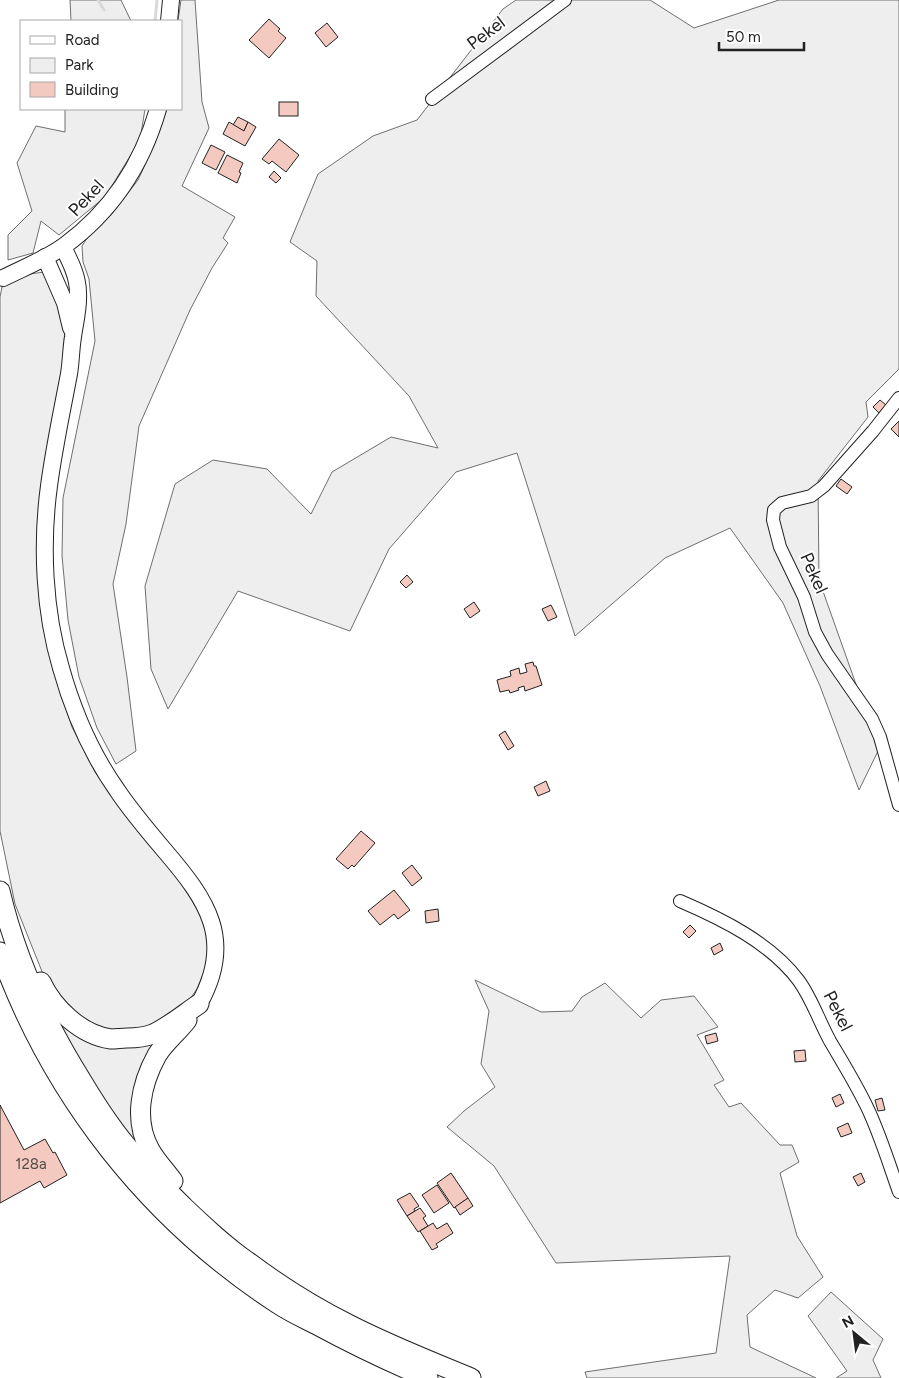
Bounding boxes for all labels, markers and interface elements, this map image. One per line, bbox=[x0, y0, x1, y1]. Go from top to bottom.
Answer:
street label: Pekel bbox=[462, 11, 510, 55]
legend bbox=[20, 20, 182, 110]
scale bar bbox=[719, 20, 804, 52]
text: 50 m bbox=[726, 28, 761, 46]
text: Road bbox=[65, 31, 100, 49]
text: Park bbox=[65, 56, 94, 74]
text: Building bbox=[65, 81, 119, 99]
street label: Pekel bbox=[63, 175, 109, 221]
street label: Pekel bbox=[795, 549, 833, 597]
street label: Pekel bbox=[819, 987, 857, 1035]
house number: 128a bbox=[15, 1155, 47, 1173]
north arrow bbox=[829, 1308, 879, 1358]
text: N bbox=[839, 1312, 857, 1332]

